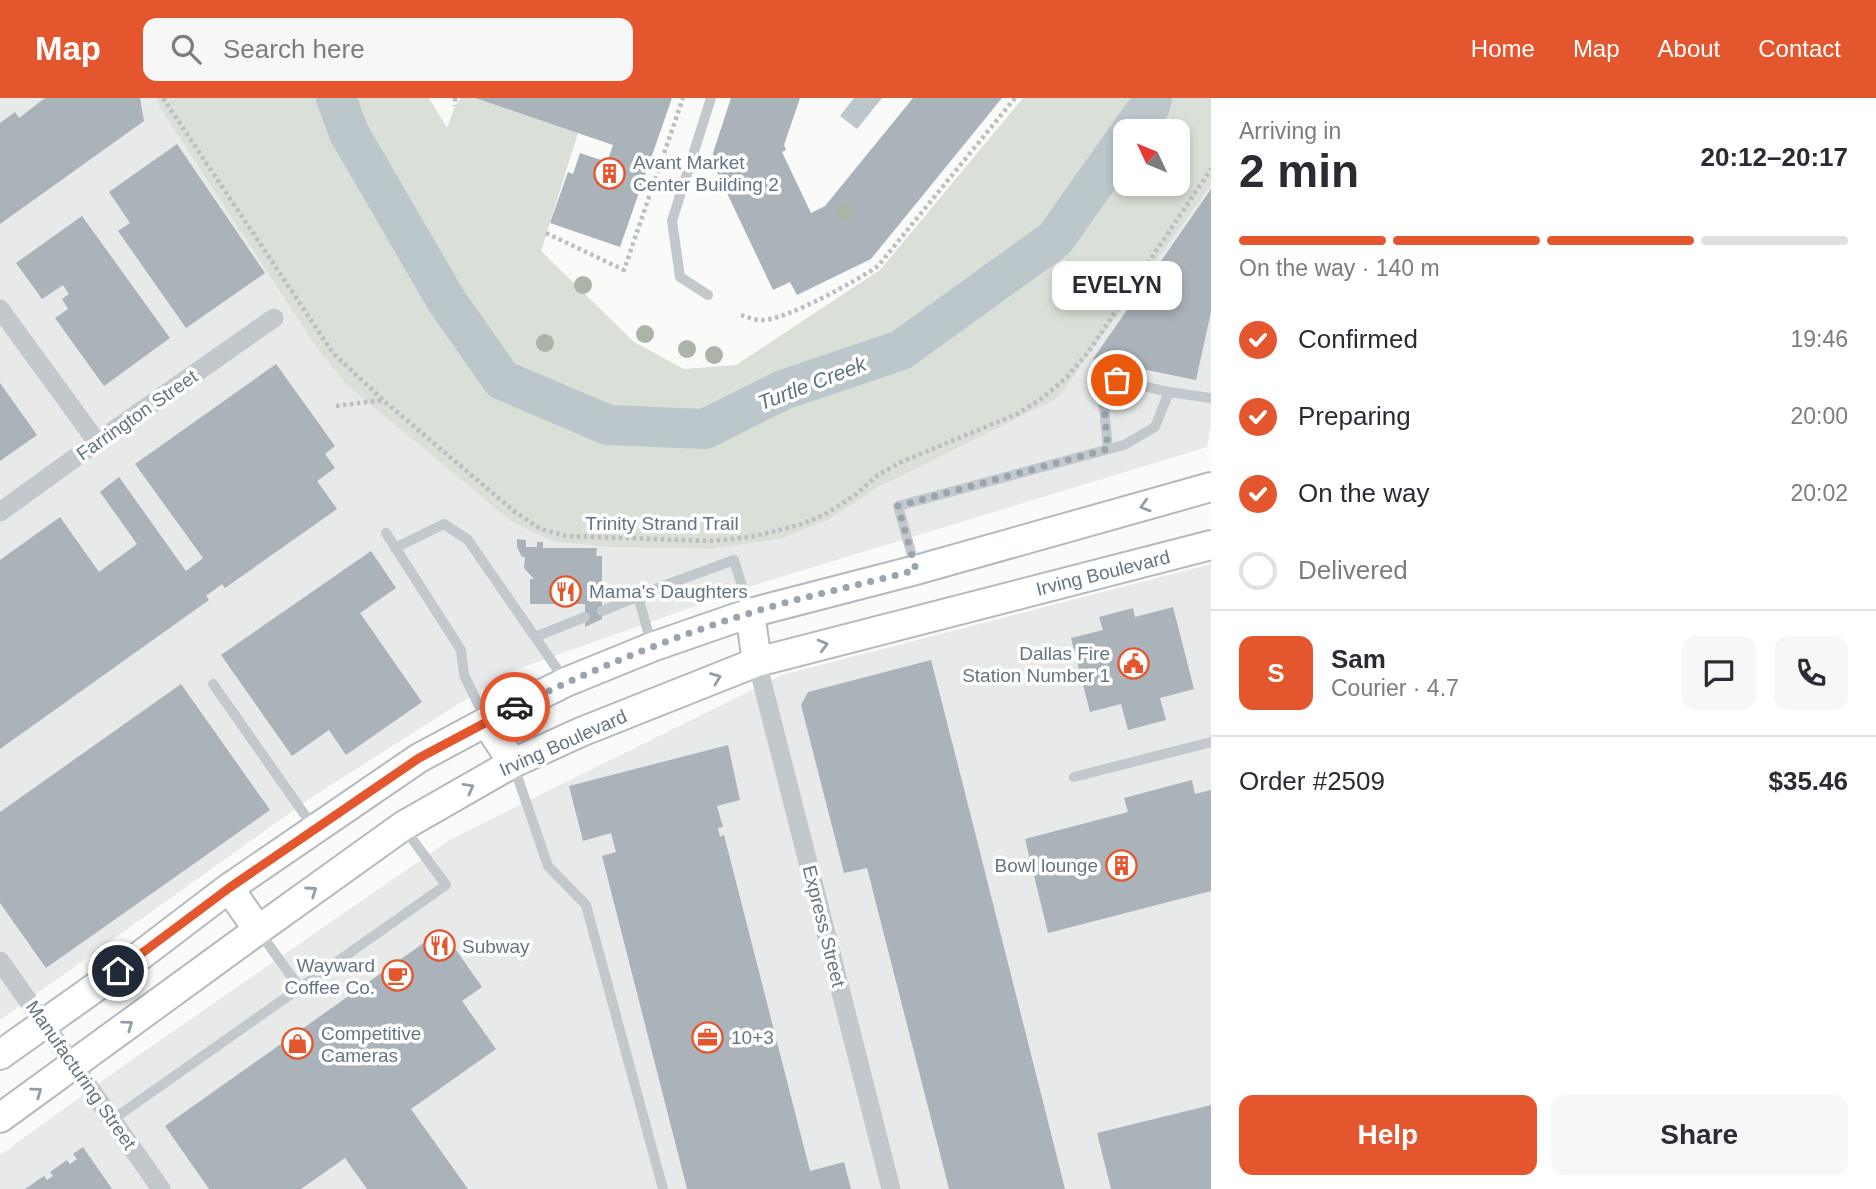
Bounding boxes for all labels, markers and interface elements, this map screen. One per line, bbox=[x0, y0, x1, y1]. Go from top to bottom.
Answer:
search box bbox=[143, 18, 633, 81]
text: Map bbox=[35, 30, 101, 67]
icon: search bbox=[167, 30, 205, 68]
text: Search here bbox=[223, 34, 365, 64]
text: Home bbox=[1471, 35, 1535, 62]
text: Map bbox=[1573, 35, 1620, 62]
text: About bbox=[1658, 35, 1720, 62]
text: Contact bbox=[1758, 35, 1841, 62]
text: Arriving in bbox=[1239, 118, 1341, 144]
north arrow bbox=[1113, 119, 1190, 196]
map controls bbox=[1113, 119, 1190, 196]
text: 20:12–20:17 bbox=[1701, 142, 1848, 172]
text: 2 min bbox=[1239, 145, 1359, 197]
place label: Avant Market Center Building 2 bbox=[633, 152, 779, 195]
building icon: Avant Market Center Building 2 bbox=[593, 156, 627, 190]
text: On the way · 140 m bbox=[1239, 255, 1440, 281]
callout: EVELYN bbox=[1052, 261, 1182, 310]
text: EVELYN bbox=[1072, 272, 1162, 298]
icon: check bbox=[1239, 321, 1277, 359]
text: Confirmed bbox=[1298, 324, 1418, 354]
text: 19:46 bbox=[1790, 326, 1848, 352]
pin bbox=[1087, 350, 1147, 410]
water label: Turtle Creek bbox=[755, 351, 871, 414]
icon: bag bbox=[1098, 361, 1136, 399]
street label: Farrington Street bbox=[73, 365, 202, 464]
icon: check bbox=[1239, 398, 1277, 436]
text: Preparing bbox=[1298, 401, 1411, 431]
text: 20:00 bbox=[1790, 403, 1848, 429]
icon: check bbox=[1239, 475, 1277, 513]
text: On the way bbox=[1298, 478, 1430, 508]
text: 20:02 bbox=[1790, 480, 1848, 506]
one-way arrow bbox=[1140, 497, 1152, 512]
street label: Trinity Strand Trail bbox=[585, 513, 739, 534]
street label: Irving Boulevard bbox=[1034, 546, 1172, 600]
text: Delivered bbox=[1298, 555, 1408, 585]
restaurant icon: Mama's Daughters bbox=[549, 574, 583, 608]
place label: Mama's Daughters bbox=[589, 581, 748, 602]
button: chat bbox=[1682, 636, 1756, 710]
button: phone bbox=[1774, 636, 1848, 710]
one-way arrow bbox=[817, 639, 829, 653]
place label: Dallas Fire Station Number 1 bbox=[962, 643, 1110, 686]
text: Sam bbox=[1331, 644, 1386, 674]
public building icon: Dallas Fire Station Number 1 bbox=[1116, 647, 1150, 681]
text: S bbox=[1267, 658, 1285, 688]
courier bbox=[480, 672, 550, 742]
one-way arrow bbox=[709, 672, 722, 686]
text: Courier · 4.7 bbox=[1331, 675, 1459, 701]
icon: car bbox=[496, 688, 534, 726]
street label: Irving Boulevard bbox=[496, 705, 630, 781]
text: Order #2509 bbox=[1239, 766, 1385, 796]
text: $35.46 bbox=[1768, 766, 1848, 796]
one-way arrow bbox=[462, 783, 474, 796]
building icon: Bowl lounge bbox=[1104, 848, 1138, 882]
place label: Bowl lounge bbox=[994, 855, 1098, 876]
street label: Express Street bbox=[799, 863, 849, 990]
one-way arrow bbox=[304, 887, 317, 899]
restaurant icon: Subway bbox=[422, 929, 456, 963]
place label: Subway bbox=[462, 936, 530, 957]
pin bbox=[88, 941, 148, 1001]
icon: home bbox=[99, 952, 137, 990]
place label: Wayward Coffee Co. bbox=[285, 955, 375, 998]
cafe icon: Wayward Coffee Co. bbox=[381, 959, 415, 993]
street label: Manufacturing Street bbox=[22, 997, 141, 1154]
office icon: 10+3 bbox=[691, 1020, 725, 1054]
one-way arrow bbox=[121, 1021, 133, 1034]
place label: Competitive Cameras bbox=[321, 1023, 421, 1066]
shop icon: Competitive Cameras bbox=[281, 1027, 315, 1061]
place label: 10+3 bbox=[731, 1027, 774, 1048]
one-way arrow bbox=[29, 1088, 42, 1100]
button: Help bbox=[1239, 1095, 1537, 1175]
button: Share bbox=[1551, 1095, 1848, 1175]

